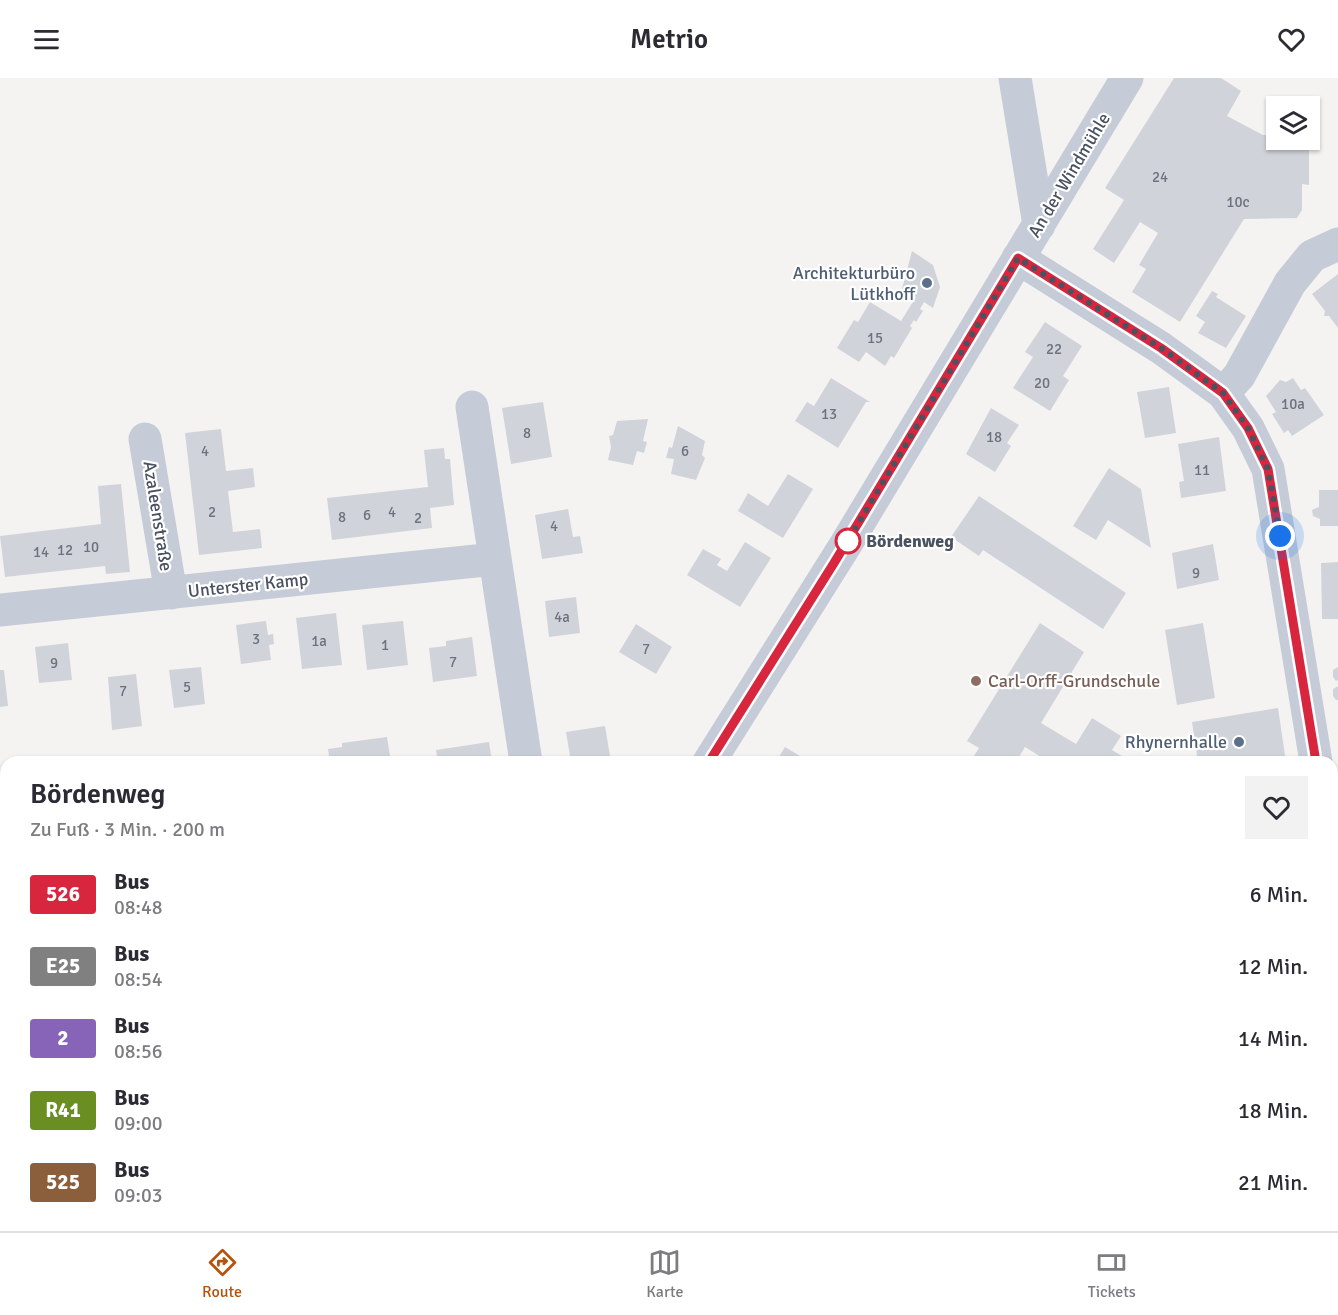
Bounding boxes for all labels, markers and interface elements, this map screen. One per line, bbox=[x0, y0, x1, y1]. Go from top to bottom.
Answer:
icon: menu bbox=[30, 23, 63, 56]
text: Metrio bbox=[630, 23, 708, 56]
icon: heart bbox=[1275, 23, 1308, 56]
map controls bbox=[1266, 96, 1320, 150]
button: layers bbox=[1266, 96, 1320, 150]
street label: An der Windmühle bbox=[1023, 109, 1115, 241]
house number: 24 bbox=[1152, 168, 1168, 186]
house number: 10c bbox=[1226, 193, 1250, 211]
place label: Architekturbüro Lütkhoff bbox=[793, 262, 916, 305]
marker: Architekturbüro Lütkhoff bbox=[920, 276, 934, 290]
house number: 15 bbox=[867, 329, 883, 347]
house number: 22 bbox=[1046, 340, 1062, 358]
house number: 20 bbox=[1034, 374, 1050, 392]
house number: 10a bbox=[1281, 395, 1305, 413]
house number: 13 bbox=[821, 405, 837, 423]
house number: 8 bbox=[523, 424, 531, 442]
house number: 18 bbox=[986, 428, 1002, 446]
house number: 4 bbox=[201, 442, 209, 460]
house number: 6 bbox=[681, 442, 689, 460]
street label: Azaleenstraße bbox=[138, 459, 178, 573]
house number: 11 bbox=[1194, 461, 1210, 479]
house number: 2 bbox=[208, 503, 216, 521]
house number: 4 bbox=[388, 503, 396, 521]
house number: 6 bbox=[363, 506, 371, 524]
house number: 8 bbox=[338, 508, 346, 526]
house number: 2 bbox=[414, 509, 422, 527]
house number: 4 bbox=[550, 517, 558, 535]
your location bbox=[1265, 521, 1295, 551]
marker: Bördenweg bbox=[835, 528, 861, 554]
place label: Bördenweg bbox=[866, 530, 954, 552]
house number: 10 bbox=[83, 538, 99, 556]
house number: 12 bbox=[57, 541, 73, 559]
house number: 14 bbox=[33, 543, 49, 561]
house number: 9 bbox=[1192, 564, 1200, 582]
street label: Unterster Kamp bbox=[187, 568, 309, 602]
house number: 4a bbox=[554, 608, 570, 626]
house number: 3 bbox=[252, 630, 260, 648]
house number: 1a bbox=[311, 632, 327, 650]
house number: 1 bbox=[381, 636, 389, 654]
house number: 7 bbox=[642, 640, 650, 658]
house number: 7 bbox=[449, 653, 457, 671]
house number: 9 bbox=[50, 654, 58, 672]
place label: Carl-Orff-Grundschule bbox=[988, 670, 1160, 692]
marker: Carl-Orff-Grundschule bbox=[969, 674, 983, 688]
house number: 5 bbox=[183, 678, 191, 696]
house number: 7 bbox=[119, 682, 127, 700]
place label: Rhynernhalle bbox=[1125, 731, 1227, 753]
marker: Rhynernhalle bbox=[1232, 735, 1246, 749]
button: heart bbox=[1245, 776, 1308, 839]
text: Bördenweg bbox=[30, 777, 165, 811]
text: Zu Fuß · 3 Min. · 200 m bbox=[30, 817, 225, 842]
text: Bus bbox=[114, 868, 149, 895]
text: 526 bbox=[46, 881, 80, 907]
text: 6 Min. bbox=[1250, 881, 1308, 908]
text: 08:48 bbox=[114, 895, 163, 920]
text: Bus bbox=[114, 940, 149, 967]
text: E25 bbox=[46, 953, 80, 979]
text: 12 Min. bbox=[1238, 953, 1308, 980]
text: 08:54 bbox=[114, 967, 163, 992]
text: Bus bbox=[114, 1012, 149, 1039]
text: 2 bbox=[57, 1025, 69, 1051]
text: 14 Min. bbox=[1238, 1025, 1308, 1052]
text: 08:56 bbox=[114, 1039, 163, 1064]
text: Bus bbox=[114, 1084, 149, 1111]
text: R41 bbox=[45, 1097, 81, 1123]
text: 18 Min. bbox=[1238, 1097, 1308, 1124]
text: 09:00 bbox=[114, 1111, 163, 1136]
text: Bus bbox=[114, 1156, 149, 1183]
text: 525 bbox=[46, 1169, 80, 1195]
text: 21 Min. bbox=[1238, 1169, 1308, 1196]
text: 09:03 bbox=[114, 1183, 163, 1208]
tab: Route bbox=[202, 1246, 242, 1302]
tab: Karte bbox=[646, 1246, 684, 1302]
tab: Tickets bbox=[1088, 1246, 1136, 1302]

